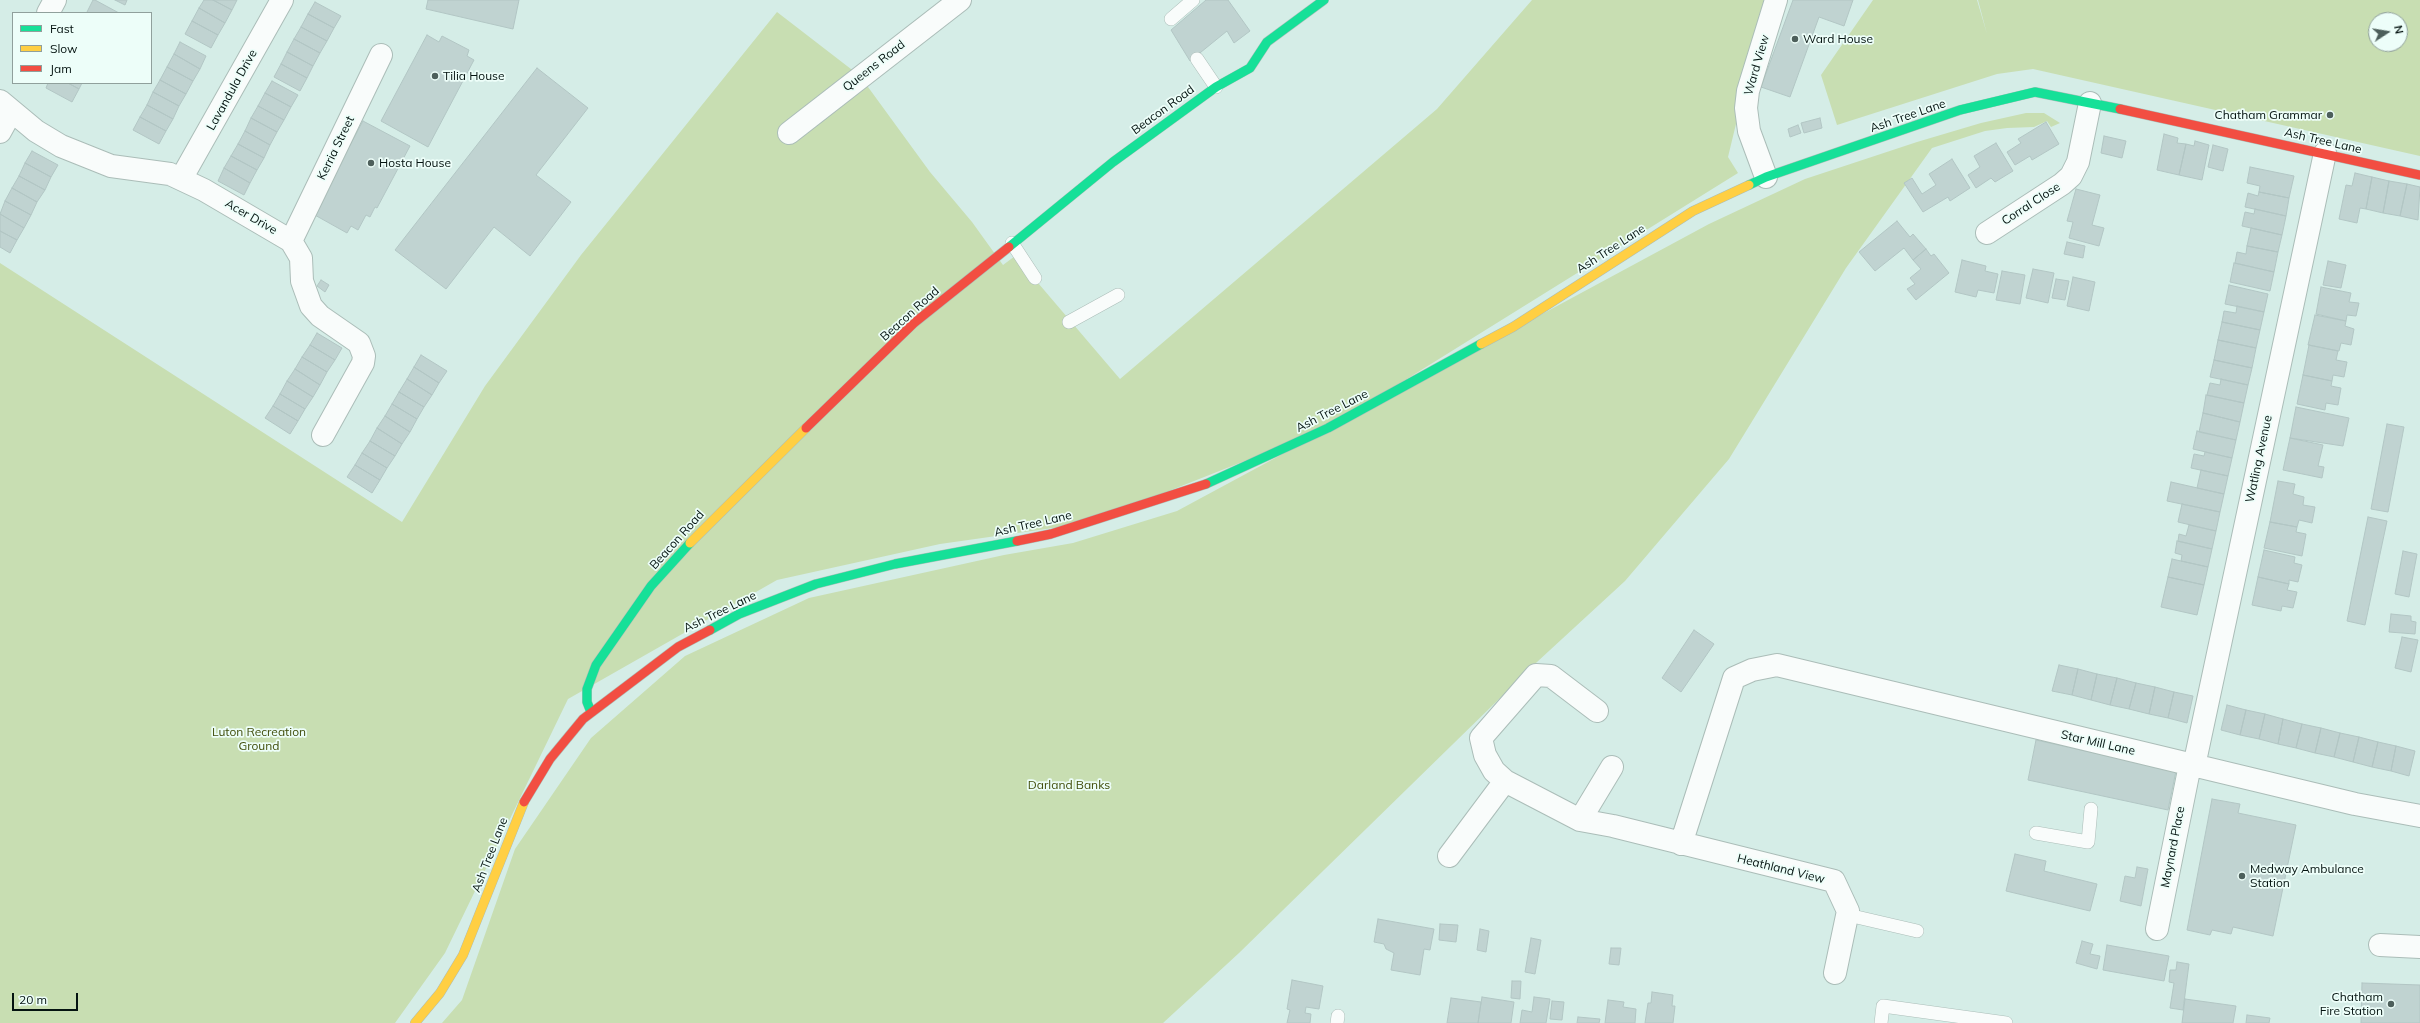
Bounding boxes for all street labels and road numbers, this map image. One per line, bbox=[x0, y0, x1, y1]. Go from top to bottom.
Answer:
street label: Ward View bbox=[1741, 33, 1773, 97]
street label: Queens Road bbox=[840, 37, 908, 95]
street label: Lavandula Drive bbox=[204, 47, 260, 133]
street label: Beacon Road bbox=[1129, 82, 1197, 138]
street label: Ash Tree Lane bbox=[1868, 96, 1948, 136]
street label: Kerria Street bbox=[314, 114, 358, 182]
street label: Ash Tree Lane bbox=[2283, 125, 2363, 157]
street label: Corral Close bbox=[1999, 180, 2063, 228]
street label: Acer Drive bbox=[222, 196, 280, 238]
street label: Ash Tree Lane bbox=[1574, 221, 1648, 277]
street label: Beacon Road bbox=[878, 284, 942, 344]
street label: Ash Tree Lane bbox=[1294, 387, 1370, 435]
street label: Watling Avenue bbox=[2243, 414, 2275, 504]
street label: Beacon Road bbox=[647, 508, 707, 572]
street label: Ash Tree Lane bbox=[993, 508, 1073, 540]
street label: Ash Tree Lane bbox=[681, 588, 759, 636]
street label: Star Mill Lane bbox=[2060, 727, 2136, 759]
street label: Maynard Place bbox=[2158, 805, 2188, 889]
street label: Ash Tree Lane bbox=[469, 816, 511, 894]
street label: Heathland View bbox=[1736, 851, 1826, 887]

